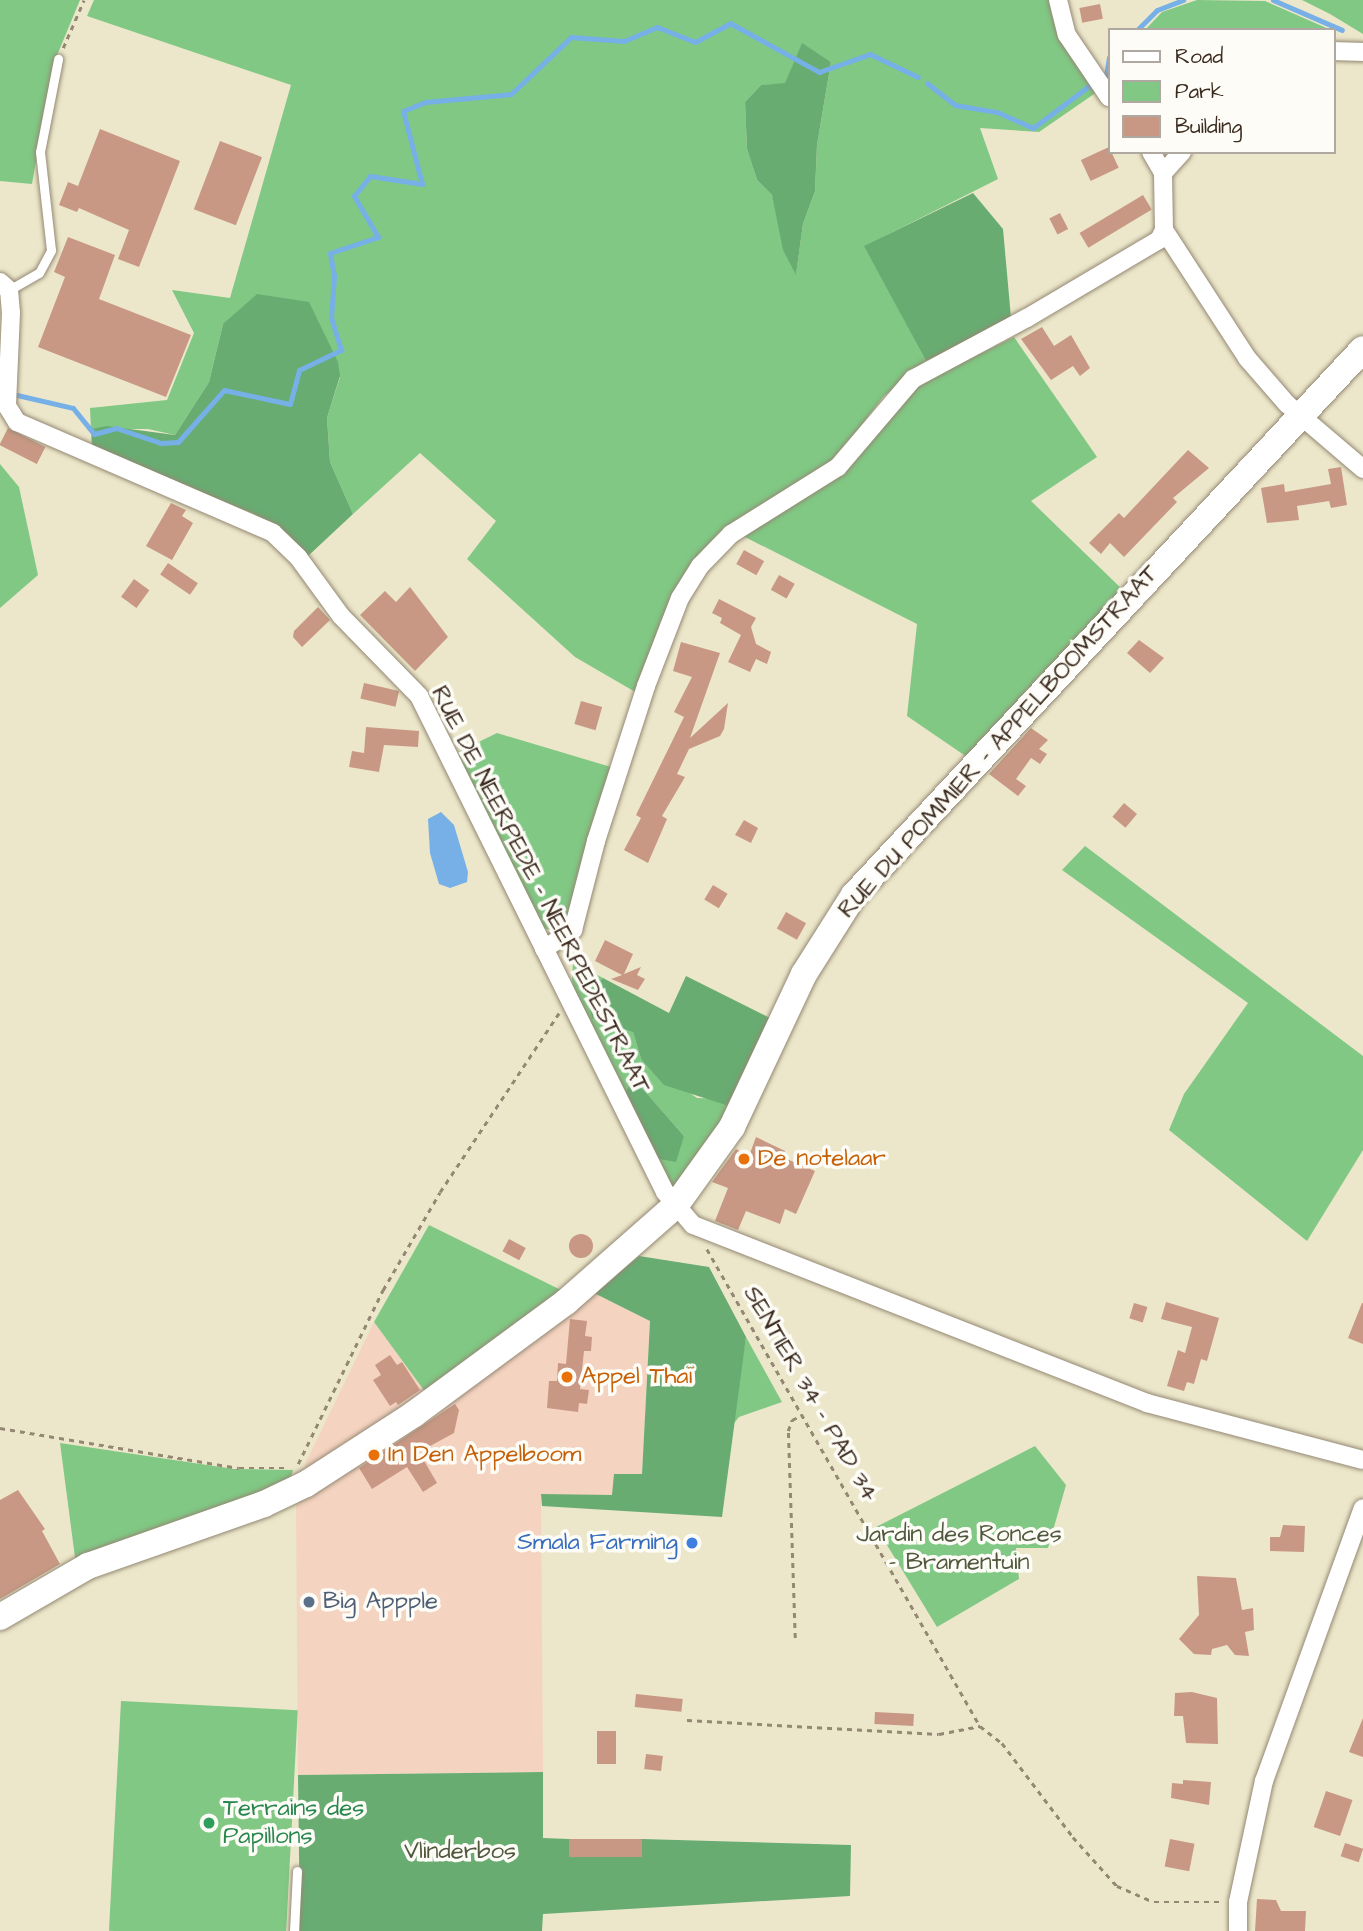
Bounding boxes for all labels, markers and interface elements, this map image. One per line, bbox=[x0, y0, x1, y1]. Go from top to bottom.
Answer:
legend bbox=[1108, 28, 1335, 154]
text: Road bbox=[1175, 42, 1223, 71]
text: Park bbox=[1175, 77, 1224, 106]
text: Building bbox=[1175, 112, 1242, 141]
street label: RUE DU POMMIER - APPELBOOMSTRAAT bbox=[833, 560, 1165, 924]
street label: RUE DE NEERPEDE - NEERPEDESTRAAT bbox=[424, 682, 656, 1098]
place label: De notelaar bbox=[758, 1145, 886, 1173]
marker: De notelaar bbox=[736, 1151, 752, 1167]
street label: SENTIER 34 - PAD 34 bbox=[737, 1281, 883, 1507]
place label: Appel Thaï bbox=[581, 1363, 692, 1391]
marker: Appel Thaï bbox=[559, 1369, 575, 1385]
place label: In Den Appelboom bbox=[388, 1441, 581, 1469]
marker: In Den Appelboom bbox=[366, 1447, 382, 1463]
park label: Jardin des Ronces - Bramentuin bbox=[856, 1521, 1062, 1577]
place label: Smala Farming bbox=[517, 1529, 678, 1557]
marker: Smala Farming bbox=[684, 1535, 700, 1551]
place label: Big Appple bbox=[323, 1588, 438, 1616]
marker: Big Appple bbox=[301, 1594, 317, 1610]
place label: Terrains des Papillons bbox=[223, 1795, 364, 1851]
marker: Terrains des Papillons bbox=[201, 1815, 217, 1831]
park label: Vlinderbos bbox=[404, 1838, 516, 1866]

